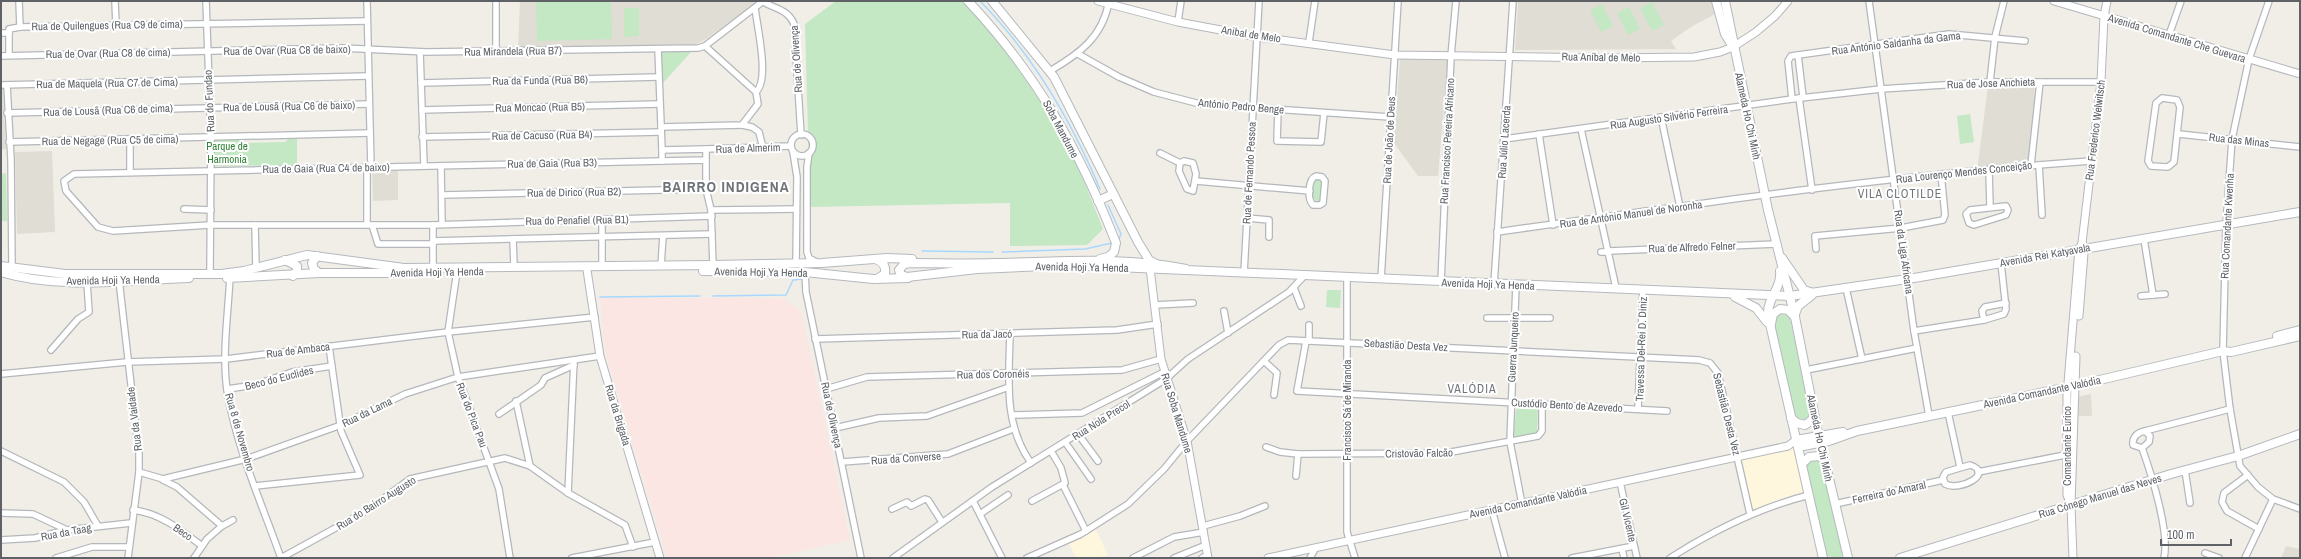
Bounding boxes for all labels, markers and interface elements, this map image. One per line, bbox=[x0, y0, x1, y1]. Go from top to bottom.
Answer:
street label: Avenida Comandante Che Guevara bbox=[2105, 10, 2248, 66]
street label: Rua de Quilengues (Rua C9 de cima) bbox=[31, 17, 183, 33]
street label: Anibal de Melo bbox=[1219, 22, 1282, 46]
street label: Rua de Olivença bbox=[787, 25, 805, 93]
street label: Rua António Saldanha da Gama bbox=[1831, 28, 1961, 58]
street label: Rua de Ovar (Rua C8 de baixo) bbox=[223, 42, 351, 58]
street label: Rua Mirandela (Rua B7) bbox=[464, 43, 562, 59]
street label: Rua de Ovar (Rua C8 de cima) bbox=[45, 45, 171, 61]
street label: Rua Aníbal de Melo bbox=[1562, 49, 1640, 65]
street label: Rua do Fundao bbox=[200, 70, 218, 132]
street label: Alameda Ho Chi Minh bbox=[1732, 70, 1764, 161]
street label: Rua da Funda (Rua B6) bbox=[492, 72, 588, 88]
street label: Rua de Jose Anchieta bbox=[1947, 74, 2035, 92]
street label: Rua de Maquela (Rua C7 de Cima) bbox=[36, 75, 178, 91]
street label: Rua Francisco Pereira Africano bbox=[1437, 78, 1457, 204]
street label: Rua Frederico Welwitsch bbox=[2082, 79, 2108, 181]
street label: António Pedro Benge bbox=[1196, 95, 1285, 117]
street label: Rua de João de Deus bbox=[1380, 96, 1398, 184]
street label: Rua de Lousã (Rua C6 de baixo) bbox=[223, 98, 355, 114]
street label: Soba Mandume bbox=[1040, 98, 1082, 160]
street label: Rua Moncao (Rua B5) bbox=[495, 99, 585, 115]
street label: Rua de Lousã (Rua C6 de cima) bbox=[43, 101, 173, 119]
street label: Rua Augusto Silvério Ferreira bbox=[1609, 102, 1729, 132]
street label: Rua Júlio Lacerda bbox=[1494, 105, 1514, 179]
street label: Rua de Fernando Pessoa bbox=[1239, 122, 1259, 224]
street label: Rua de Cacuso (Rua B4) bbox=[491, 127, 593, 143]
street label: Rua das Minas bbox=[2208, 130, 2270, 150]
street label: Rua de Negage (Rua C5 de cima) bbox=[41, 132, 179, 148]
park label: Parque de Harmonia bbox=[206, 139, 248, 166]
street label: Rua de Almerim bbox=[715, 140, 781, 156]
street label: Rua de Gaia (Rua B3) bbox=[507, 155, 597, 171]
street label: Rua Lourenço Mendes Conceição bbox=[1895, 158, 2033, 186]
street label: Rua de Gaia (Rua C4 de baixo) bbox=[262, 160, 390, 176]
street label: Rua Comandante Kwenha bbox=[2217, 173, 2237, 279]
district label: BAIRRO INDIGENA bbox=[662, 176, 790, 197]
street label: Rua de Dirico (Rua B2) bbox=[527, 184, 621, 200]
district label: VILA CLOTILDE bbox=[1858, 186, 1942, 202]
street label: Rua de António Manuel de Noronha bbox=[1559, 197, 1703, 231]
street label: Rua da Liga Africana bbox=[1891, 209, 1917, 295]
street label: Rua do Penafiel (Rua B1) bbox=[525, 212, 629, 228]
street label: Rua de Alfredo Felner bbox=[1648, 238, 1736, 256]
street label: Avenida Rei Katyavala bbox=[1998, 240, 2091, 270]
street label: Avenida Hoji Ya Henda bbox=[1034, 259, 1129, 275]
street label: Avenida Hoji Ya Henda bbox=[389, 264, 484, 280]
street label: Avenida Hoji Ya Henda bbox=[713, 264, 808, 280]
street label: Avenida Hoji Ya Henda bbox=[65, 272, 160, 288]
street label: Avenida Hoji Ya Henda bbox=[1440, 275, 1535, 293]
street label: Travessa Del-Rei D. Diniz bbox=[1632, 296, 1650, 402]
street label: Guerra Junqueiro bbox=[1504, 311, 1522, 383]
street label: Rua da Jacó bbox=[962, 327, 1012, 341]
street label: Sebastião Desta Vez bbox=[1364, 336, 1449, 354]
street label: Rua de Ambaca bbox=[265, 339, 331, 361]
street label: Francisco Sá de Miranda bbox=[1340, 359, 1354, 461]
street label: Beco do Euclides bbox=[243, 363, 315, 393]
street label: Rua dos Coronéis bbox=[957, 366, 1030, 382]
street label: Rua Soba Mandume bbox=[1158, 371, 1196, 455]
street label: Sebastião Desta Vez bbox=[1710, 371, 1744, 457]
street label: Avenida Comandante Valódia bbox=[1981, 373, 2102, 411]
street label: Rua do Pica Pau bbox=[453, 381, 491, 449]
street label: Rua de Olivença bbox=[818, 381, 846, 449]
district label: VALÓDIA bbox=[1448, 381, 1496, 397]
street label: Rua da Brigada bbox=[602, 383, 634, 447]
street label: Rua da Vaidade bbox=[123, 386, 145, 452]
street label: Rua 8 de Novembro bbox=[222, 391, 258, 473]
street label: Alameda Ho Chi Minh bbox=[1804, 392, 1836, 483]
street label: Rua da Lama bbox=[340, 394, 394, 430]
street label: Custódio Bento de Azevedo bbox=[1511, 395, 1623, 415]
street label: Rua Nola Precol bbox=[1069, 397, 1133, 443]
street label: Comandante Eurico bbox=[2060, 406, 2074, 486]
street label: Cristovão Falcão bbox=[1385, 445, 1453, 461]
street label: Rua da Converse bbox=[870, 449, 942, 467]
street label: Rua Cónego Manuel das Neves bbox=[2037, 470, 2164, 521]
street label: Rua do Bairro Augusto bbox=[334, 473, 418, 533]
street label: Ferreira do Amaral bbox=[1851, 477, 1927, 507]
street label: Avenida Comandante Valódia bbox=[1467, 483, 1588, 521]
street label: Gil Vicente bbox=[1616, 497, 1640, 543]
street label: Rua da Taag bbox=[40, 520, 92, 544]
street label: Beco bbox=[171, 520, 195, 544]
scale bar bbox=[2161, 521, 2231, 547]
text: 100 m bbox=[2167, 527, 2194, 543]

